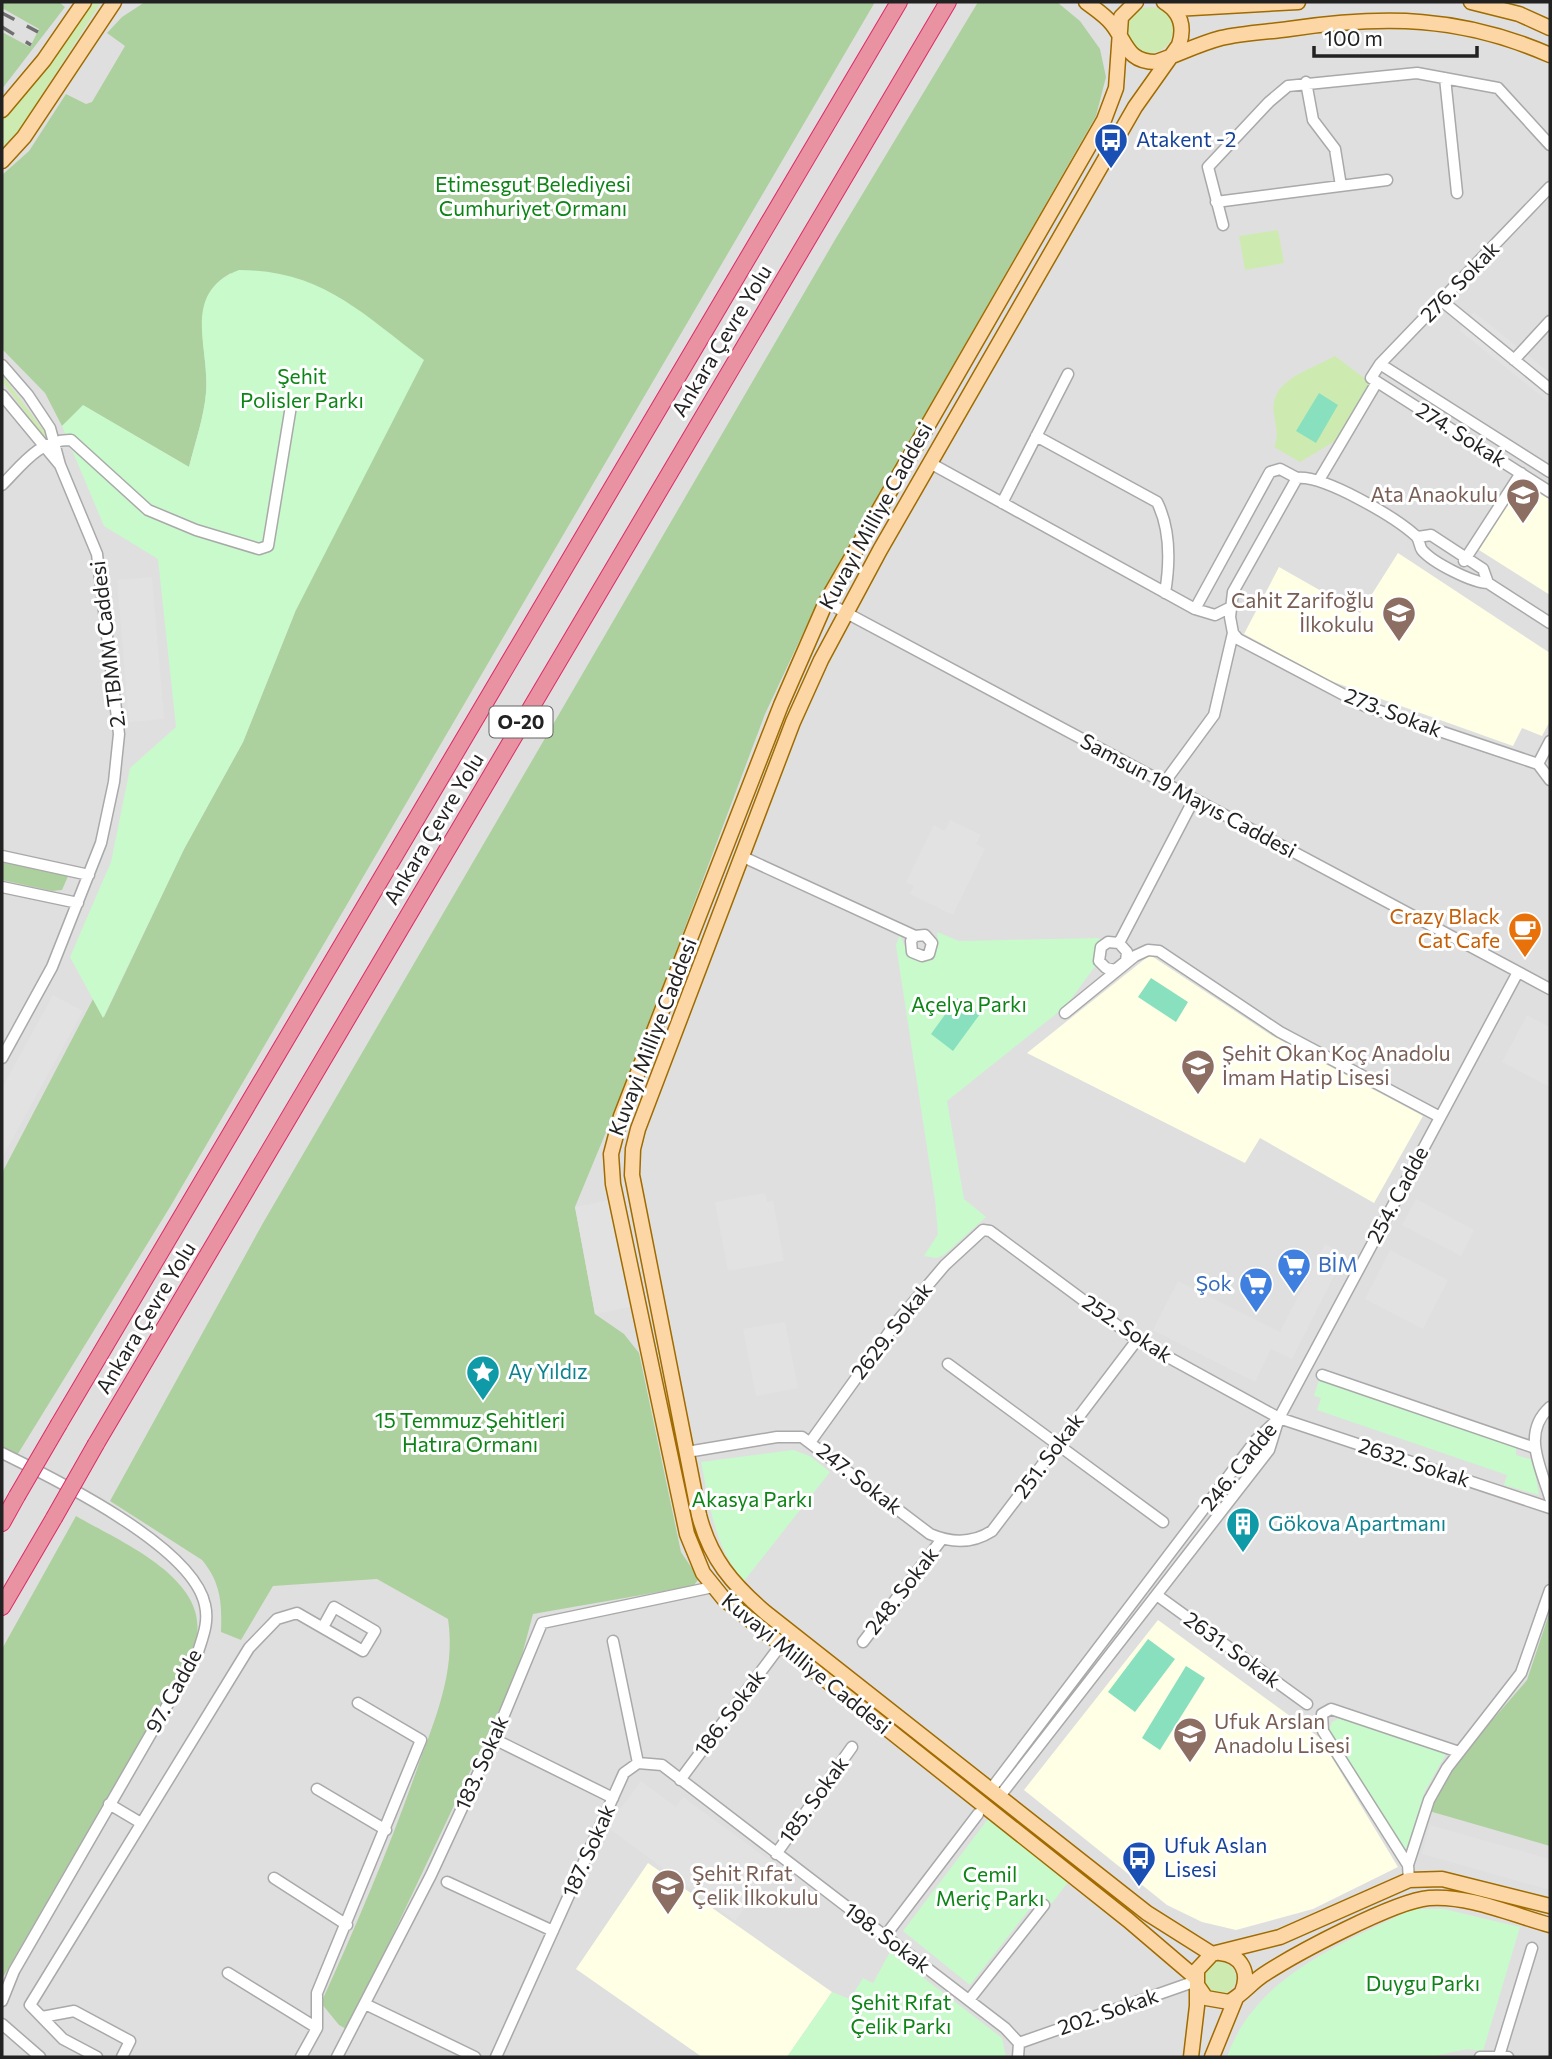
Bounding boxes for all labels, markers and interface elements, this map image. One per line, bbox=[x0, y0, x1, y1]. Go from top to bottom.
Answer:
scale bar bbox=[1314, 14, 1477, 58]
text: 100 m bbox=[1324, 25, 1383, 50]
bus stop icon: Atakent -2 bbox=[1092, 121, 1130, 170]
place label: Atakent -2 bbox=[1136, 126, 1236, 151]
park label: Etimesgut Belediyesi Cumhuriyet Ormanı bbox=[435, 171, 631, 220]
street label: 276. Sokak bbox=[1414, 235, 1504, 327]
street label: Ankara Çevre Yolu bbox=[666, 260, 776, 421]
park label: Şehit Polisler Parkı bbox=[240, 363, 364, 412]
street label: 274. Sokak bbox=[1412, 396, 1511, 471]
street label: Kuvayi Milliye Caddesi bbox=[813, 417, 937, 613]
school or university icon: Ata Anaokulu bbox=[1504, 476, 1542, 525]
place label: Ata Anaokulu bbox=[1371, 481, 1498, 506]
street label: 2. TBMM Caddesi bbox=[84, 560, 129, 729]
place label: Cahit Zarifoğlu İlkokulu bbox=[1231, 587, 1374, 636]
school or university icon: Cahit Zarifoğlu İlkokulu bbox=[1380, 594, 1418, 643]
street label: 273. Sokak bbox=[1341, 682, 1446, 742]
road number: O-20 bbox=[490, 706, 552, 737]
street label: Samsun 19 Mayıs Caddesi bbox=[1077, 727, 1301, 862]
street label: Ankara Çevre Yolu bbox=[378, 748, 488, 909]
place label: Crazy Black Cat Cafe bbox=[1389, 903, 1500, 952]
cafe icon: Crazy Black Cat Cafe bbox=[1506, 910, 1544, 959]
street label: Kuvayi Milliye Caddesi bbox=[602, 934, 701, 1139]
park label: Açelya Parkı bbox=[911, 991, 1027, 1016]
place label: Şehit Okan Koç Anadolu İmam Hatip Lisesi bbox=[1222, 1040, 1451, 1089]
school or university icon: Şehit Okan Koç Anadolu İmam Hatip Lisesi bbox=[1179, 1047, 1217, 1096]
street label: 254. Cadde bbox=[1361, 1142, 1433, 1247]
street label: Ankara Çevre Yolu bbox=[90, 1237, 200, 1398]
supermarket icon: BİM bbox=[1275, 1246, 1313, 1295]
place label: BİM bbox=[1318, 1251, 1358, 1276]
supermarket icon: Şok bbox=[1237, 1265, 1275, 1314]
place label: Şok bbox=[1196, 1270, 1232, 1295]
street label: 2629. Sokak bbox=[845, 1277, 936, 1383]
street label: 252. Sokak bbox=[1078, 1289, 1178, 1367]
place icon: Ay Yıldız bbox=[464, 1353, 502, 1402]
place label: Ay Yıldız bbox=[508, 1358, 588, 1383]
park label: 15 Temmuz Şehitleri Hatıra Ormanı bbox=[375, 1407, 565, 1456]
street label: 251. Sokak bbox=[1008, 1408, 1088, 1503]
street label: 246. Cadde bbox=[1195, 1417, 1281, 1515]
street label: 2632. Sokak bbox=[1356, 1432, 1473, 1491]
street label: 247. Sokak bbox=[813, 1437, 907, 1519]
park label: Akasya Parkı bbox=[691, 1486, 813, 1511]
building icon: Gökova Apartmanı bbox=[1224, 1505, 1262, 1554]
place label: Gökova Apartmanı bbox=[1268, 1510, 1446, 1535]
street label: 248. Sokak bbox=[859, 1541, 943, 1639]
street label: Kuvayi Milliye Caddesi bbox=[717, 1587, 896, 1739]
street label: 2631. Sokak bbox=[1180, 1606, 1286, 1692]
street label: 97. Cadde bbox=[139, 1644, 206, 1737]
street label: 186. Sokak bbox=[688, 1664, 769, 1760]
place label: Ufuk Arslan Anadolu Lisesi bbox=[1214, 1708, 1350, 1757]
street label: 183. Sokak bbox=[449, 1711, 513, 1814]
school or university icon: Ufuk Arslan Anadolu Lisesi bbox=[1171, 1715, 1209, 1764]
street label: 185. Sokak bbox=[773, 1751, 853, 1847]
street label: 187. Sokak bbox=[556, 1800, 619, 1901]
place label: Ufuk Aslan Lisesi bbox=[1164, 1832, 1267, 1881]
bus stop icon: Ufuk Aslan Lisesi bbox=[1120, 1839, 1158, 1888]
place label: Şehit Rıfat Çelik İlkokulu bbox=[692, 1860, 818, 1909]
park label: Cemil Meriç Parkı bbox=[936, 1861, 1044, 1910]
school or university icon: Şehit Rıfat Çelik İlkokulu bbox=[649, 1867, 687, 1916]
street label: 198. Sokak bbox=[840, 1896, 936, 1977]
park label: Duygu Parkı bbox=[1366, 1970, 1480, 1995]
street label: 202. Sokak bbox=[1054, 1982, 1161, 2039]
park label: Şehit Rıfat Çelik Parkı bbox=[851, 1989, 951, 2038]

